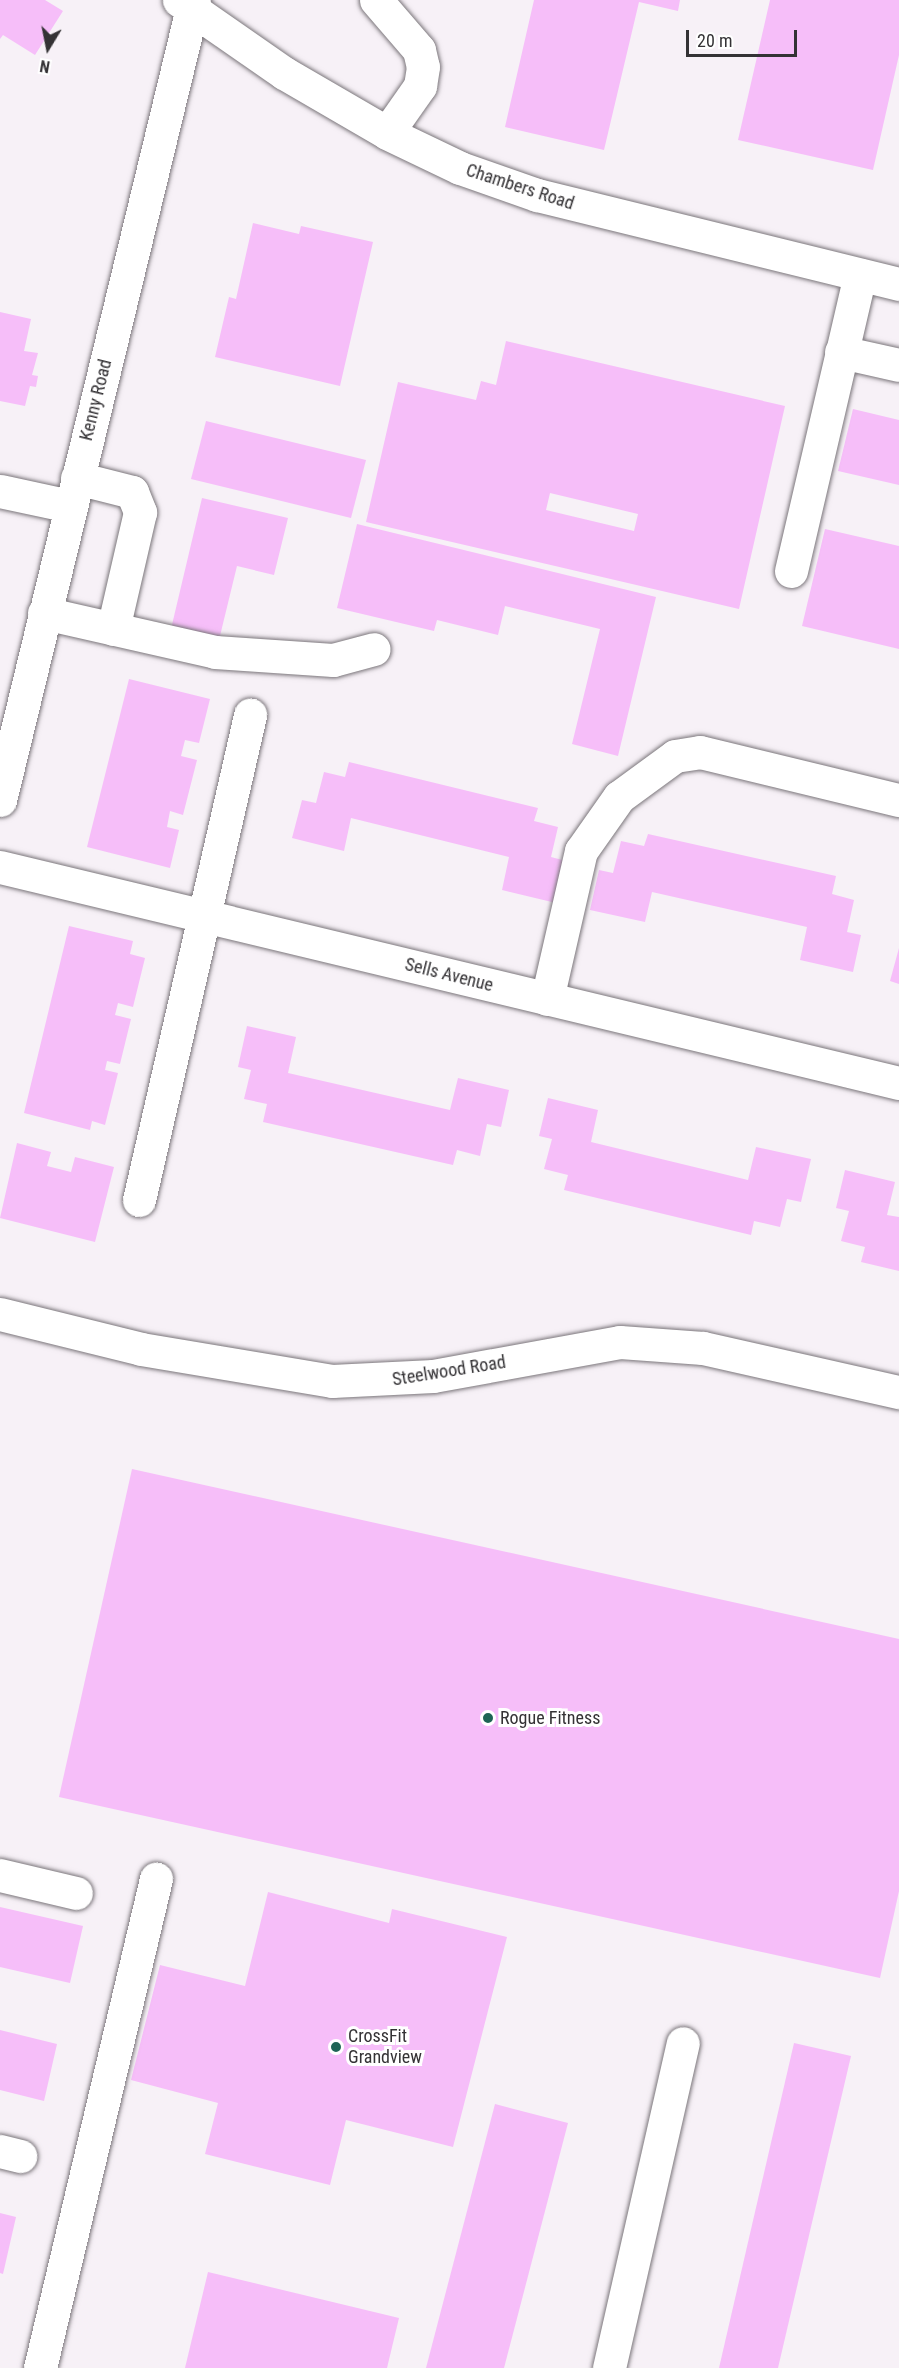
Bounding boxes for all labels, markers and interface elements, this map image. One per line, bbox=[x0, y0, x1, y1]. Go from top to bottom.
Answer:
north arrow bbox=[18, 18, 78, 78]
scale bar bbox=[689, 18, 800, 56]
text: 20 m bbox=[697, 30, 732, 51]
text: N bbox=[38, 56, 51, 76]
street label: Chambers Road bbox=[463, 159, 577, 215]
street label: Kenny Road bbox=[75, 357, 117, 443]
street label: Sells Avenue bbox=[403, 954, 495, 996]
street label: Steelwood Road bbox=[391, 1351, 507, 1391]
place label: Rogue Fitness bbox=[500, 1707, 600, 1729]
marker: Rogue Fitness bbox=[481, 1711, 495, 1725]
place label: CrossFit Grandview bbox=[348, 2026, 422, 2068]
marker: CrossFit Grandview bbox=[329, 2040, 343, 2054]

